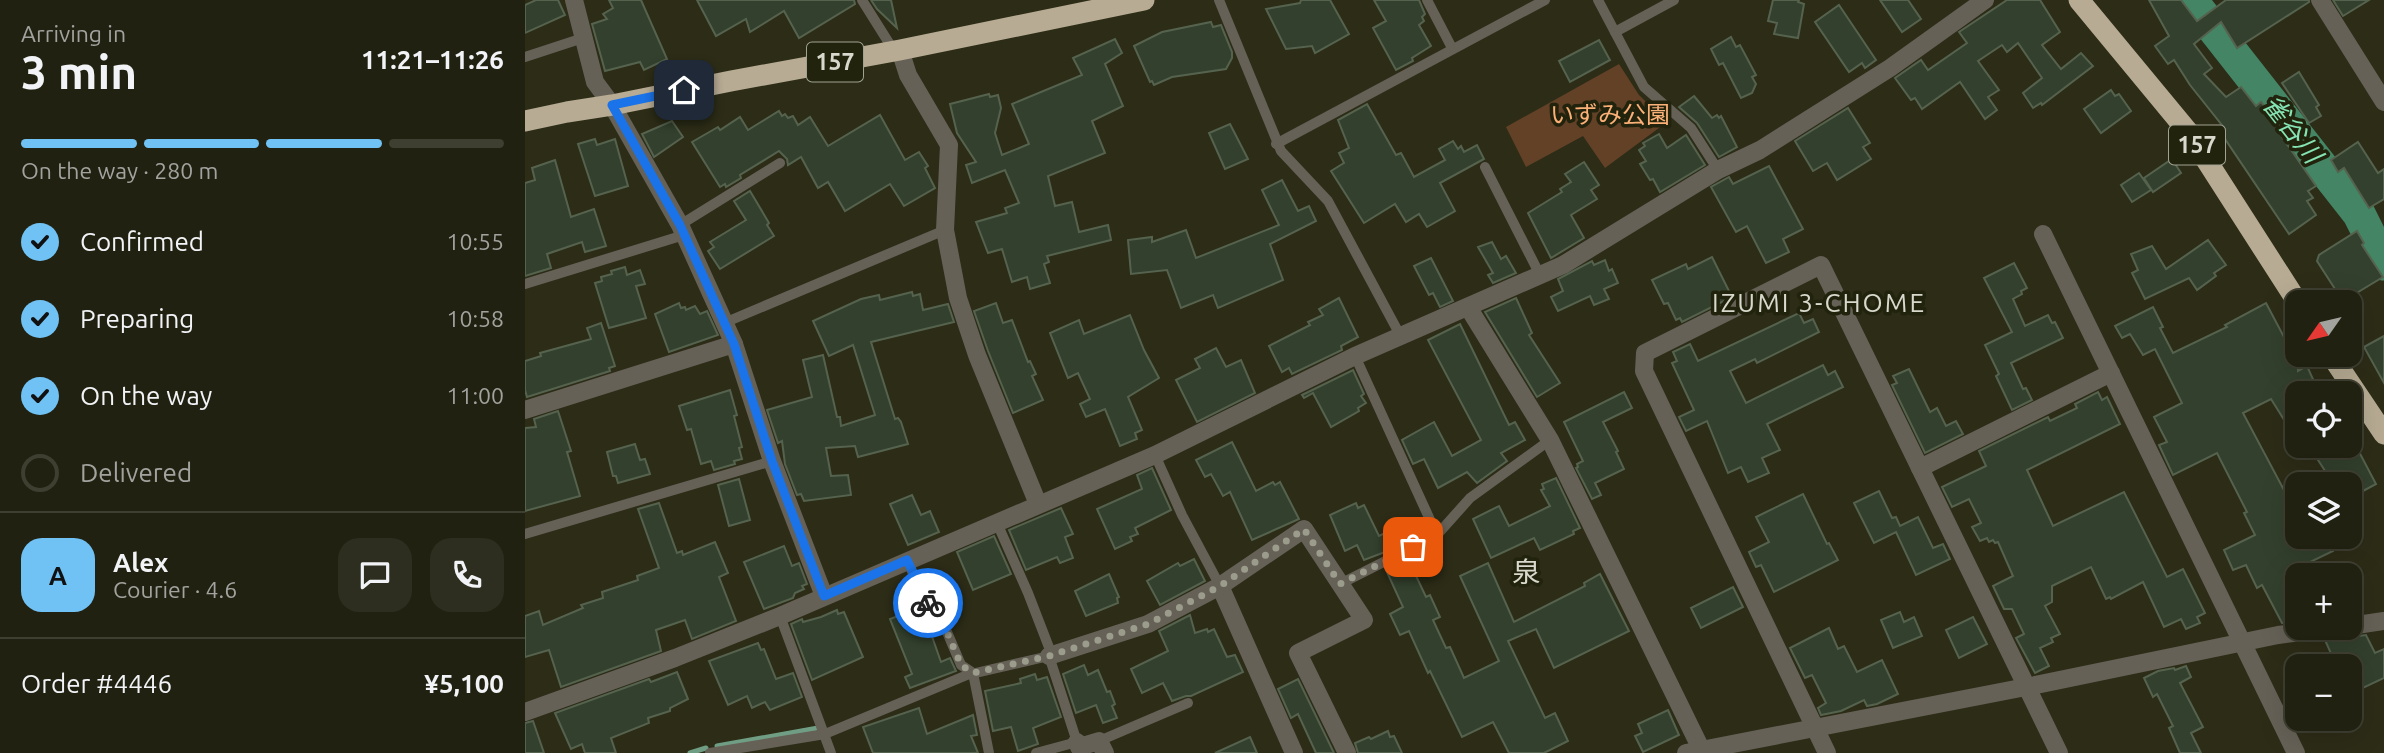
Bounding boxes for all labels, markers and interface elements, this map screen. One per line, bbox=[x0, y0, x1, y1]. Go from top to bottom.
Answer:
text: Arriving in bbox=[21, 21, 126, 46]
road number: 157 bbox=[807, 43, 863, 82]
text: 11:21–11:26 bbox=[361, 45, 504, 74]
text: 3 min bbox=[21, 46, 137, 98]
pin bbox=[654, 60, 714, 120]
icon: home bbox=[665, 71, 703, 109]
water label: 雀谷川 bbox=[2257, 89, 2330, 171]
park label: いずみ公園 bbox=[1550, 101, 1670, 128]
road number: 157 bbox=[2169, 126, 2225, 164]
text: On the way · 280 m bbox=[21, 158, 218, 183]
icon: check bbox=[21, 223, 59, 261]
text: Confirmed bbox=[80, 227, 204, 256]
text: 10:55 bbox=[446, 229, 504, 254]
district label: IZUMI 3-CHOME bbox=[1712, 288, 1926, 317]
north arrow bbox=[2285, 290, 2363, 368]
map controls bbox=[2285, 290, 2362, 731]
icon: check bbox=[21, 300, 59, 338]
text: Preparing bbox=[80, 304, 194, 333]
text: 10:58 bbox=[446, 306, 504, 331]
icon: check bbox=[21, 377, 59, 415]
text: On the way bbox=[80, 381, 212, 410]
button: locate bbox=[2285, 381, 2362, 458]
text: 11:00 bbox=[446, 383, 504, 408]
text: Delivered bbox=[80, 458, 192, 487]
button: layers bbox=[2285, 472, 2362, 549]
pin bbox=[1383, 517, 1443, 577]
icon: bag bbox=[1394, 528, 1432, 566]
button: chat bbox=[338, 538, 412, 612]
button: phone bbox=[430, 538, 504, 612]
text: Alex bbox=[113, 548, 168, 577]
district label: 泉 bbox=[1512, 556, 1540, 587]
text: A bbox=[49, 561, 67, 590]
button: + bbox=[2285, 563, 2362, 640]
courier bbox=[893, 568, 963, 638]
text: Courier · 4.6 bbox=[113, 577, 237, 602]
icon: bike bbox=[909, 584, 947, 622]
button: − bbox=[2285, 654, 2362, 731]
text: Order #4446 bbox=[21, 669, 172, 698]
text: ¥5,100 bbox=[424, 669, 504, 698]

